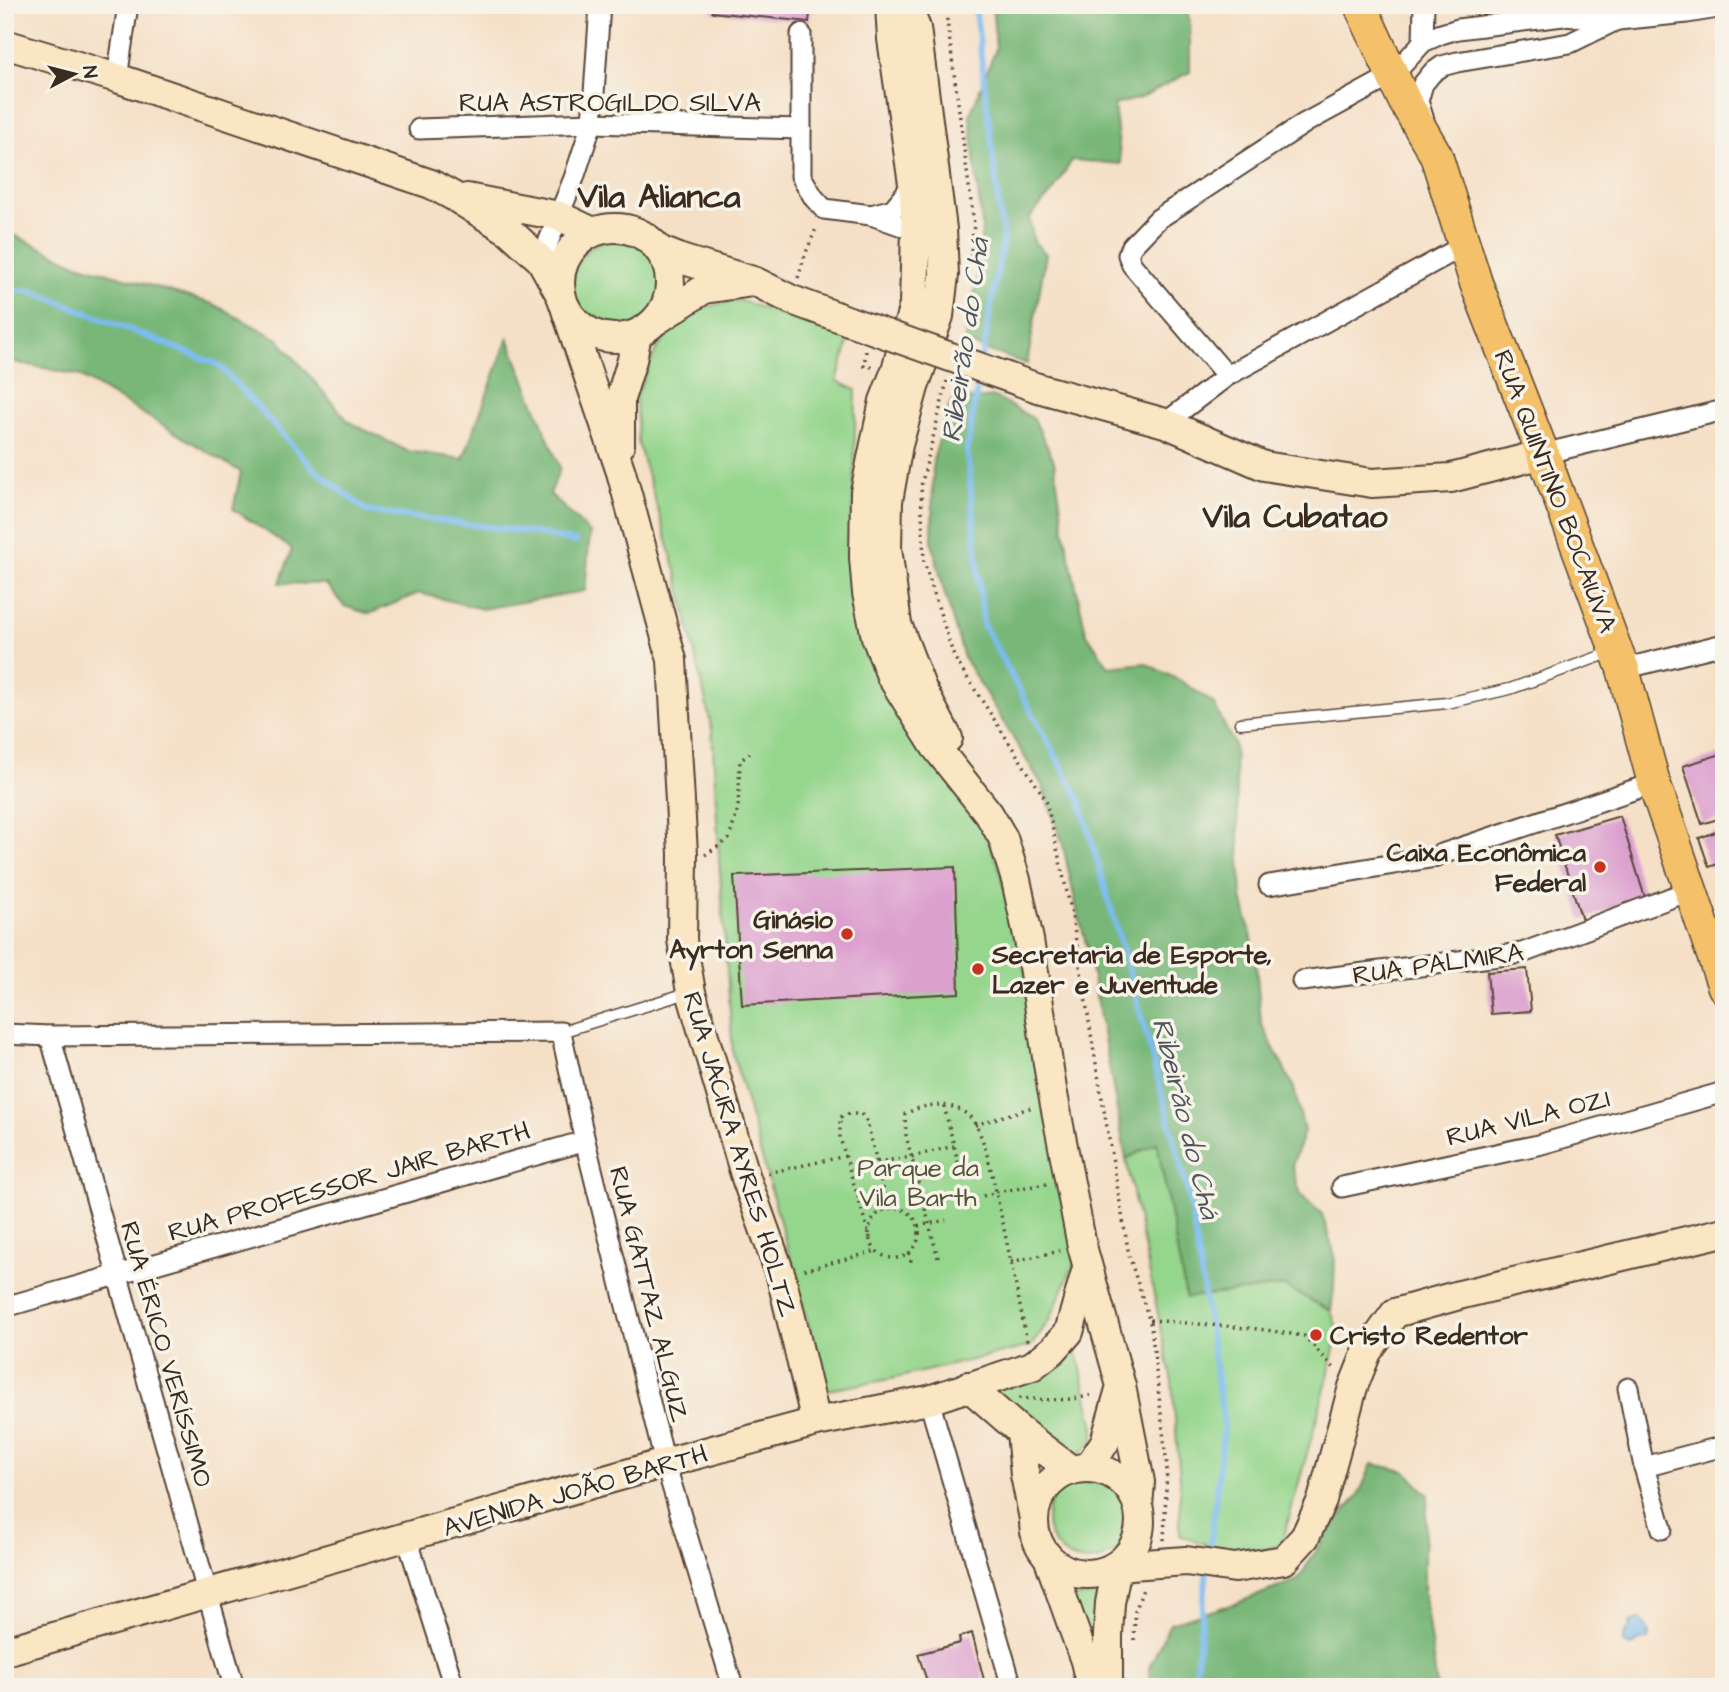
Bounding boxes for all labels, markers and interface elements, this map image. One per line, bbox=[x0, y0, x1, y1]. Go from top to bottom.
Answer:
north arrow bbox=[38, 38, 108, 108]
text: N bbox=[75, 65, 104, 80]
street label: RUA ASTROGILDO SILVA bbox=[459, 85, 761, 121]
district label: Vila Alianca bbox=[576, 174, 741, 220]
water label: Ribeirão do Chá bbox=[932, 234, 999, 445]
street label: RUA QUINTINO BOCAIÚVA bbox=[1484, 345, 1626, 638]
district label: Vila Cubatao bbox=[1201, 494, 1388, 540]
place label: Caixa Econômica Federal bbox=[1387, 835, 1587, 901]
marker: Caixa Econômica Federal bbox=[1592, 859, 1608, 875]
place label: Ginásio Ayrton Senna bbox=[669, 902, 834, 971]
marker: Ginásio Ayrton Senna bbox=[839, 926, 855, 942]
street label: RUA PALMIRA bbox=[1350, 934, 1526, 994]
place label: Secretaria de Esporte, Lazer e Juventude bbox=[991, 937, 1272, 1003]
marker: Secretaria de Esporte, Lazer e Juventude bbox=[970, 961, 986, 977]
street label: RUA JACIRA AYRES HOLTZ bbox=[673, 987, 807, 1321]
water label: Ribeirão do Chá bbox=[1142, 1014, 1230, 1224]
street label: RUA VILA OZI bbox=[1443, 1080, 1614, 1156]
street label: RUA PROFESSOR JAIR BARTH bbox=[164, 1113, 534, 1251]
park label: Parque da Vila Barth bbox=[857, 1150, 979, 1216]
street label: RUA GATTAZ ALGUZ bbox=[600, 1163, 698, 1426]
street label: RUA ÉRICO VERÍSSIMO bbox=[111, 1217, 221, 1491]
place label: Cristo Redentor bbox=[1330, 1318, 1528, 1354]
marker: Cristo Redentor bbox=[1308, 1327, 1324, 1343]
street label: AVENIDA JOÃO BARTH bbox=[439, 1436, 712, 1546]

